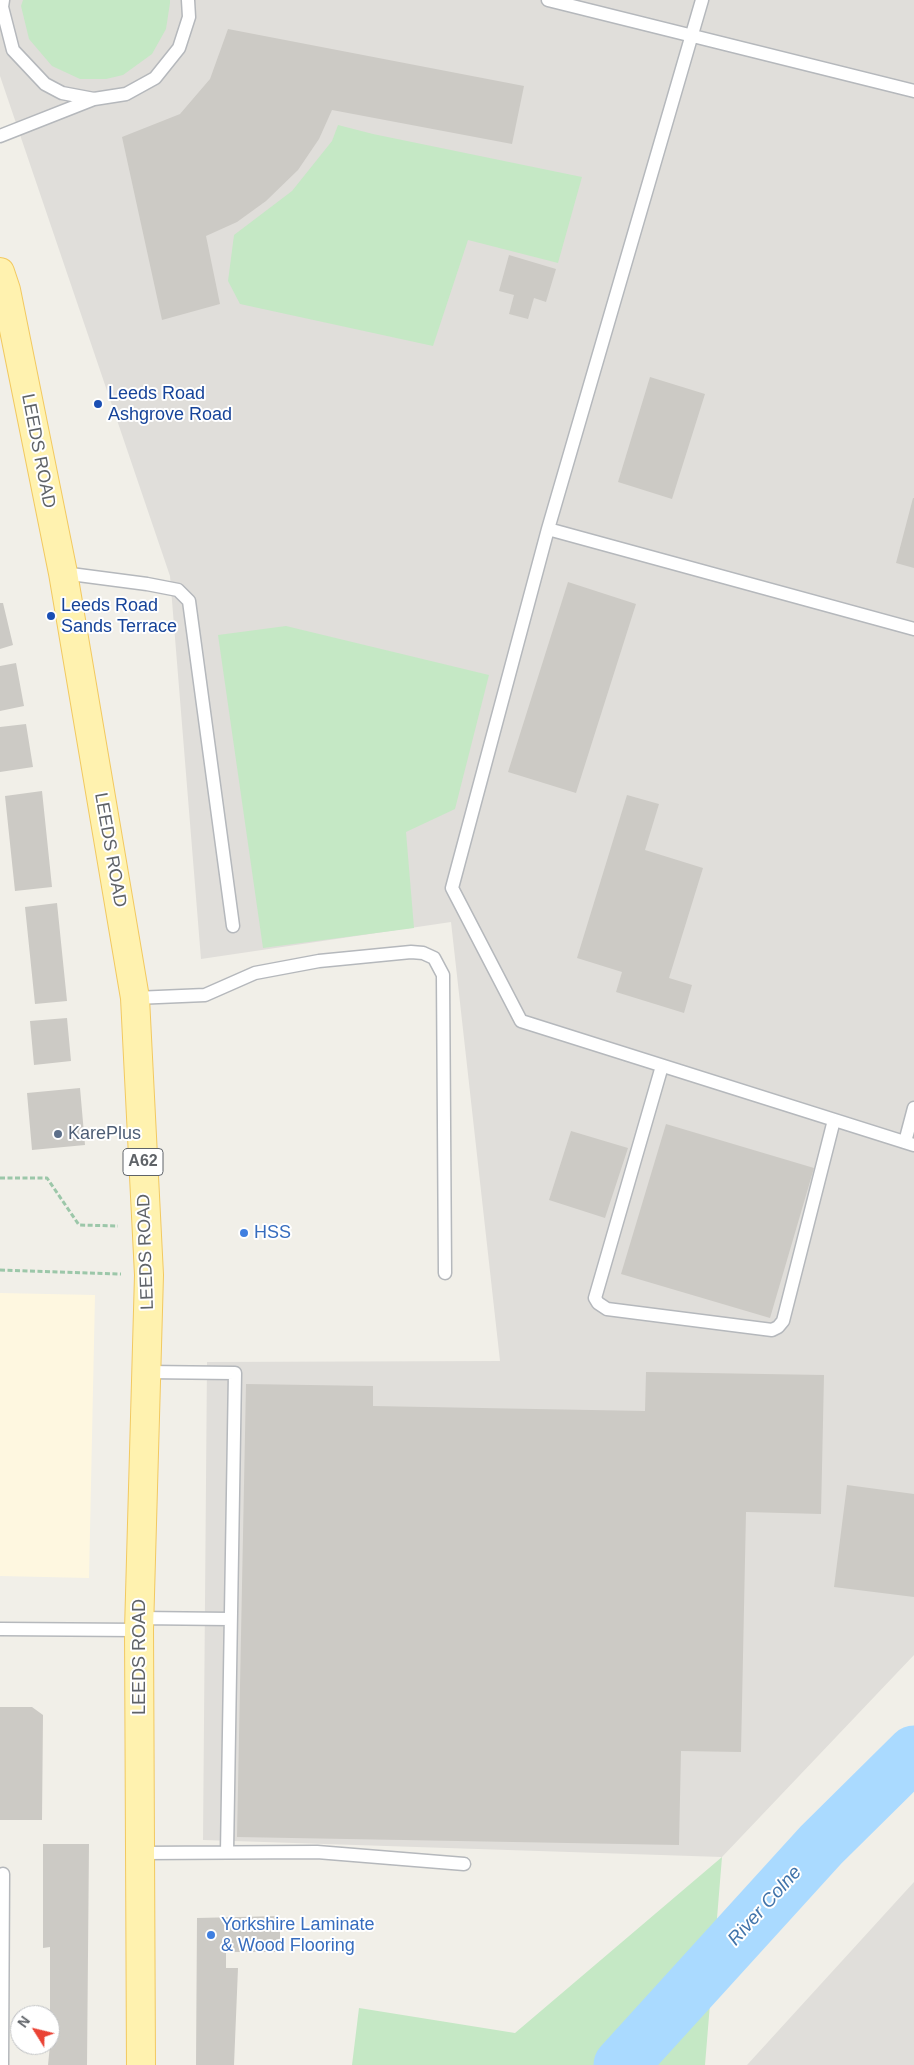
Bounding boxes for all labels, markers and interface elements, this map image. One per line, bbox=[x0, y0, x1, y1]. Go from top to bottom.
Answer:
place label: Leeds Road Ashgrove Road bbox=[108, 383, 232, 426]
street label: LEEDS ROAD bbox=[16, 392, 60, 510]
marker: Leeds Road Ashgrove Road bbox=[92, 398, 104, 410]
place label: Leeds Road Sands Terrace bbox=[61, 595, 177, 638]
marker: Leeds Road Sands Terrace bbox=[45, 610, 57, 622]
street label: LEEDS ROAD bbox=[89, 791, 131, 909]
place label: KarePlus bbox=[68, 1123, 141, 1145]
marker: KarePlus bbox=[52, 1128, 64, 1140]
road number: A62 bbox=[123, 1148, 163, 1176]
street label: LEEDS ROAD bbox=[133, 1194, 159, 1310]
place label: HSS bbox=[254, 1222, 291, 1244]
marker: HSS bbox=[238, 1227, 250, 1239]
street label: LEEDS ROAD bbox=[129, 1599, 151, 1715]
water label: River Colne bbox=[723, 1861, 807, 1951]
place label: Yorkshire Laminate & Wood Flooring bbox=[221, 1914, 374, 1956]
marker: Yorkshire Laminate & Wood Flooring bbox=[205, 1929, 217, 1941]
north arrow bbox=[10, 2005, 60, 2055]
text: N bbox=[14, 2013, 33, 2031]

